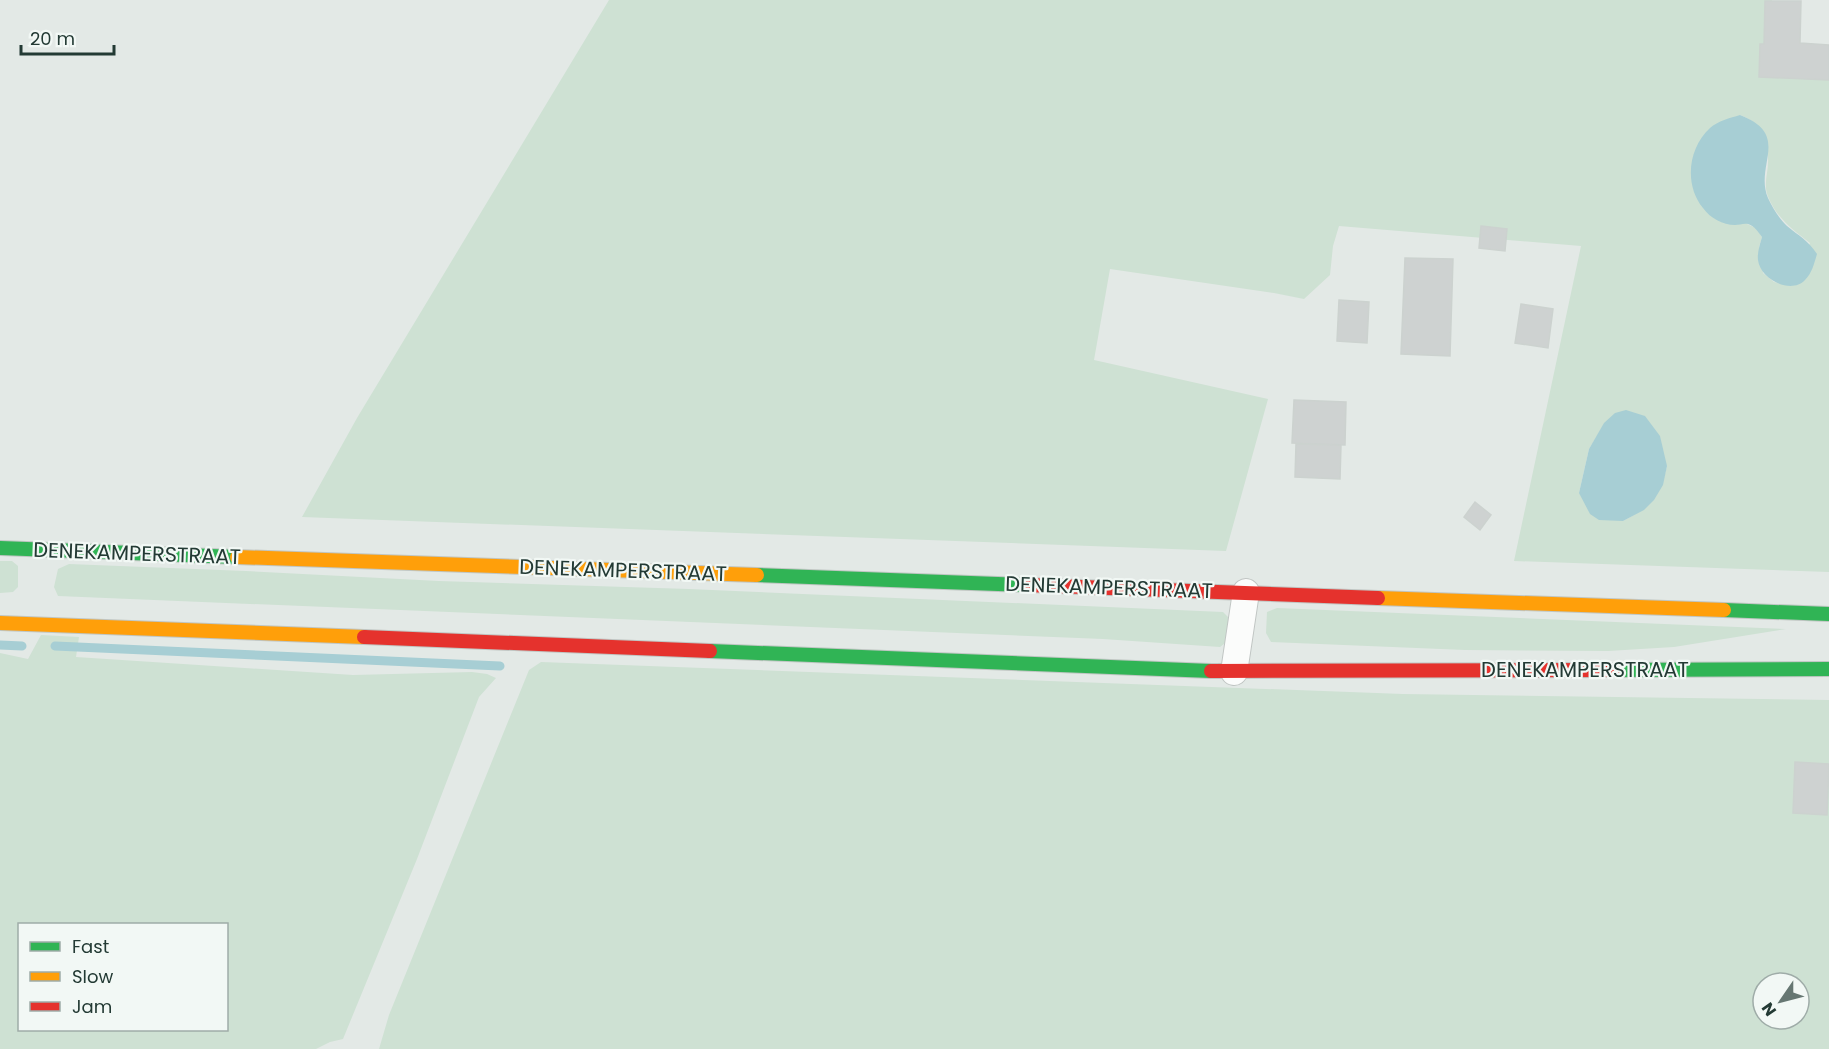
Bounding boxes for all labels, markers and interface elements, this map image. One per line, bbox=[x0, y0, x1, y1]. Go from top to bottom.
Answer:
scale bar bbox=[21, 18, 114, 56]
text: 20 m bbox=[30, 26, 75, 51]
street label: DENEKAMPERSTRAAT bbox=[33, 535, 241, 571]
street label: DENEKAMPERSTRAAT bbox=[519, 552, 727, 588]
street label: DENEKAMPERSTRAAT bbox=[1005, 569, 1213, 605]
street label: DENEKAMPERSTRAAT bbox=[1481, 655, 1689, 684]
legend bbox=[18, 923, 228, 1031]
text: Fast bbox=[72, 934, 109, 959]
text: Slow bbox=[72, 964, 114, 989]
north arrow bbox=[1751, 971, 1811, 1031]
text: Jam bbox=[72, 994, 112, 1019]
text: N bbox=[1756, 998, 1782, 1021]

